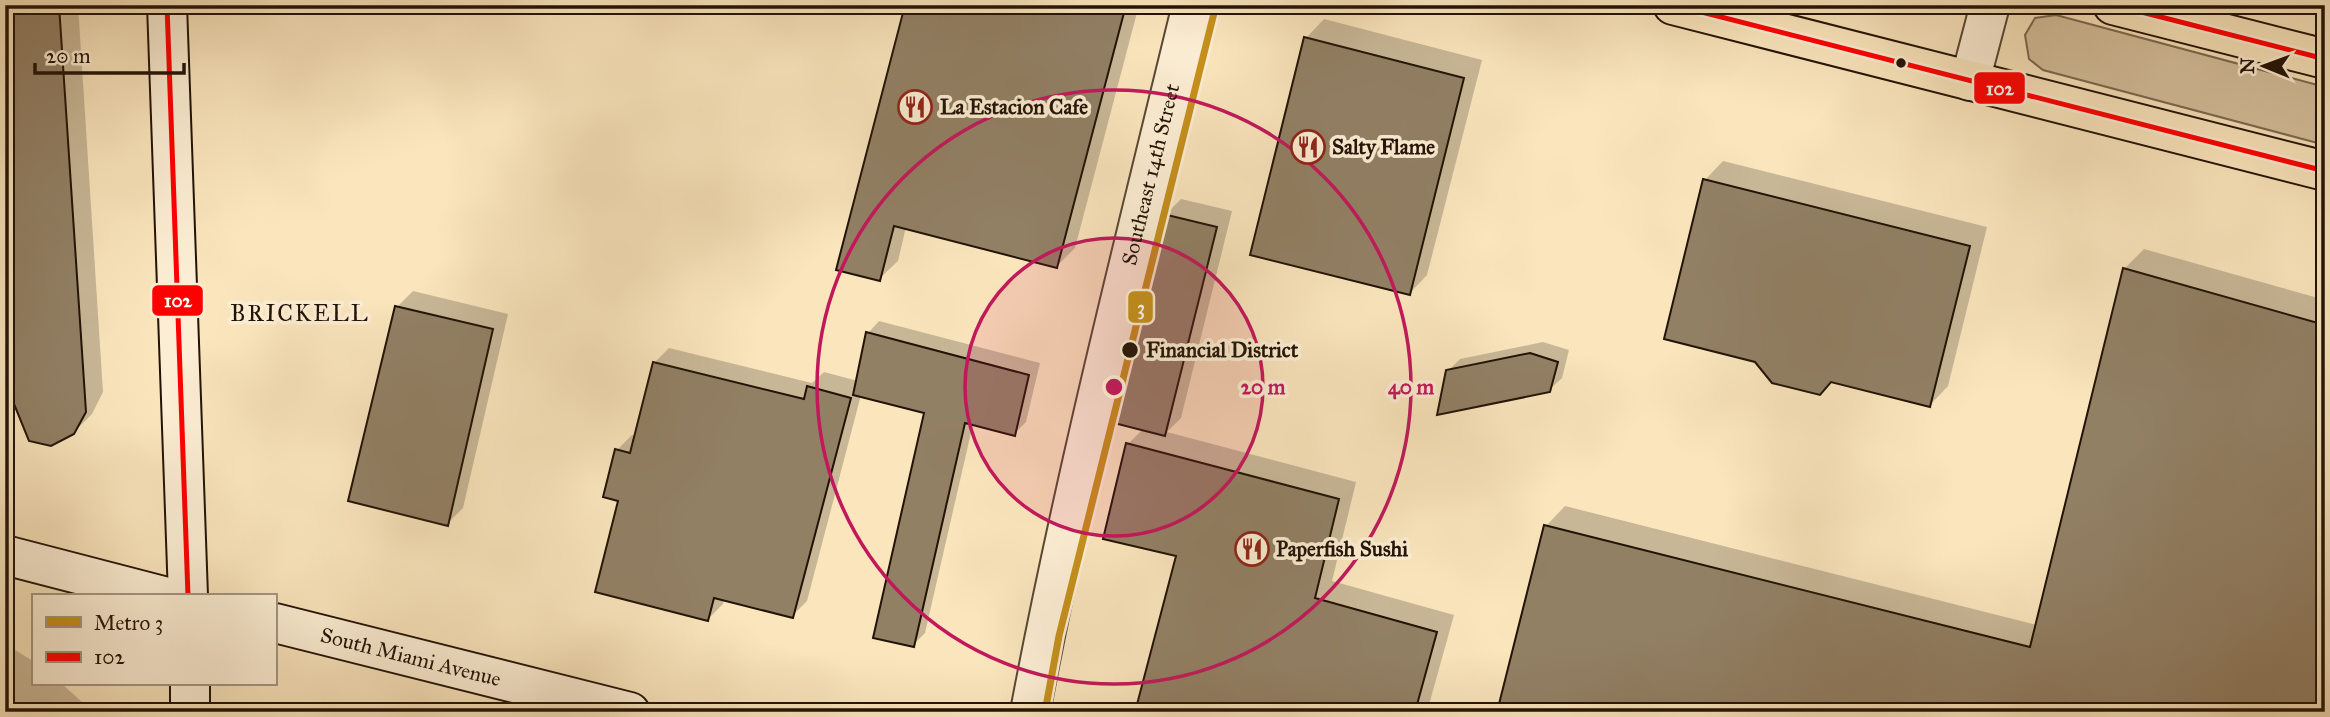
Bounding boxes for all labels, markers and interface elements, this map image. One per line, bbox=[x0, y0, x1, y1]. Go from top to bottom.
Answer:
scale bar bbox=[35, 32, 184, 76]
north arrow bbox=[2228, 32, 2298, 102]
text: 20 m bbox=[46, 43, 91, 69]
unlabelled marker bbox=[1894, 56, 1908, 70]
text: N bbox=[2236, 57, 2259, 74]
line badge: 102 bbox=[1973, 71, 2026, 105]
text: 102 bbox=[1986, 77, 2015, 100]
street label: Southeast 14th Street bbox=[1116, 80, 1186, 268]
restaurant icon: La Estacion Cafe bbox=[896, 88, 934, 126]
place label: La Estacion Cafe bbox=[940, 94, 1088, 120]
restaurant icon: Salty Flame bbox=[1289, 128, 1327, 166]
place label: Salty Flame bbox=[1332, 134, 1435, 160]
line badge: 102 bbox=[151, 284, 204, 317]
text: 102 bbox=[164, 289, 193, 312]
line badge: 3 bbox=[1127, 290, 1154, 324]
text: 3 bbox=[1137, 296, 1145, 320]
district label: BRICKELL bbox=[230, 299, 370, 327]
place label: Financial District bbox=[1146, 337, 1299, 363]
marker: Financial District bbox=[1120, 340, 1140, 360]
text: 20 m bbox=[1241, 374, 1286, 400]
text: 40 m bbox=[1388, 374, 1434, 400]
centre of rings bbox=[1102, 375, 1126, 399]
restaurant icon: Paperfish Sushi bbox=[1233, 530, 1271, 568]
place label: Paperfish Sushi bbox=[1276, 536, 1408, 562]
legend bbox=[32, 594, 276, 686]
text: Metro 3 bbox=[94, 610, 163, 636]
street label: South Miami Avenue bbox=[318, 622, 504, 692]
text: 102 bbox=[94, 644, 125, 670]

